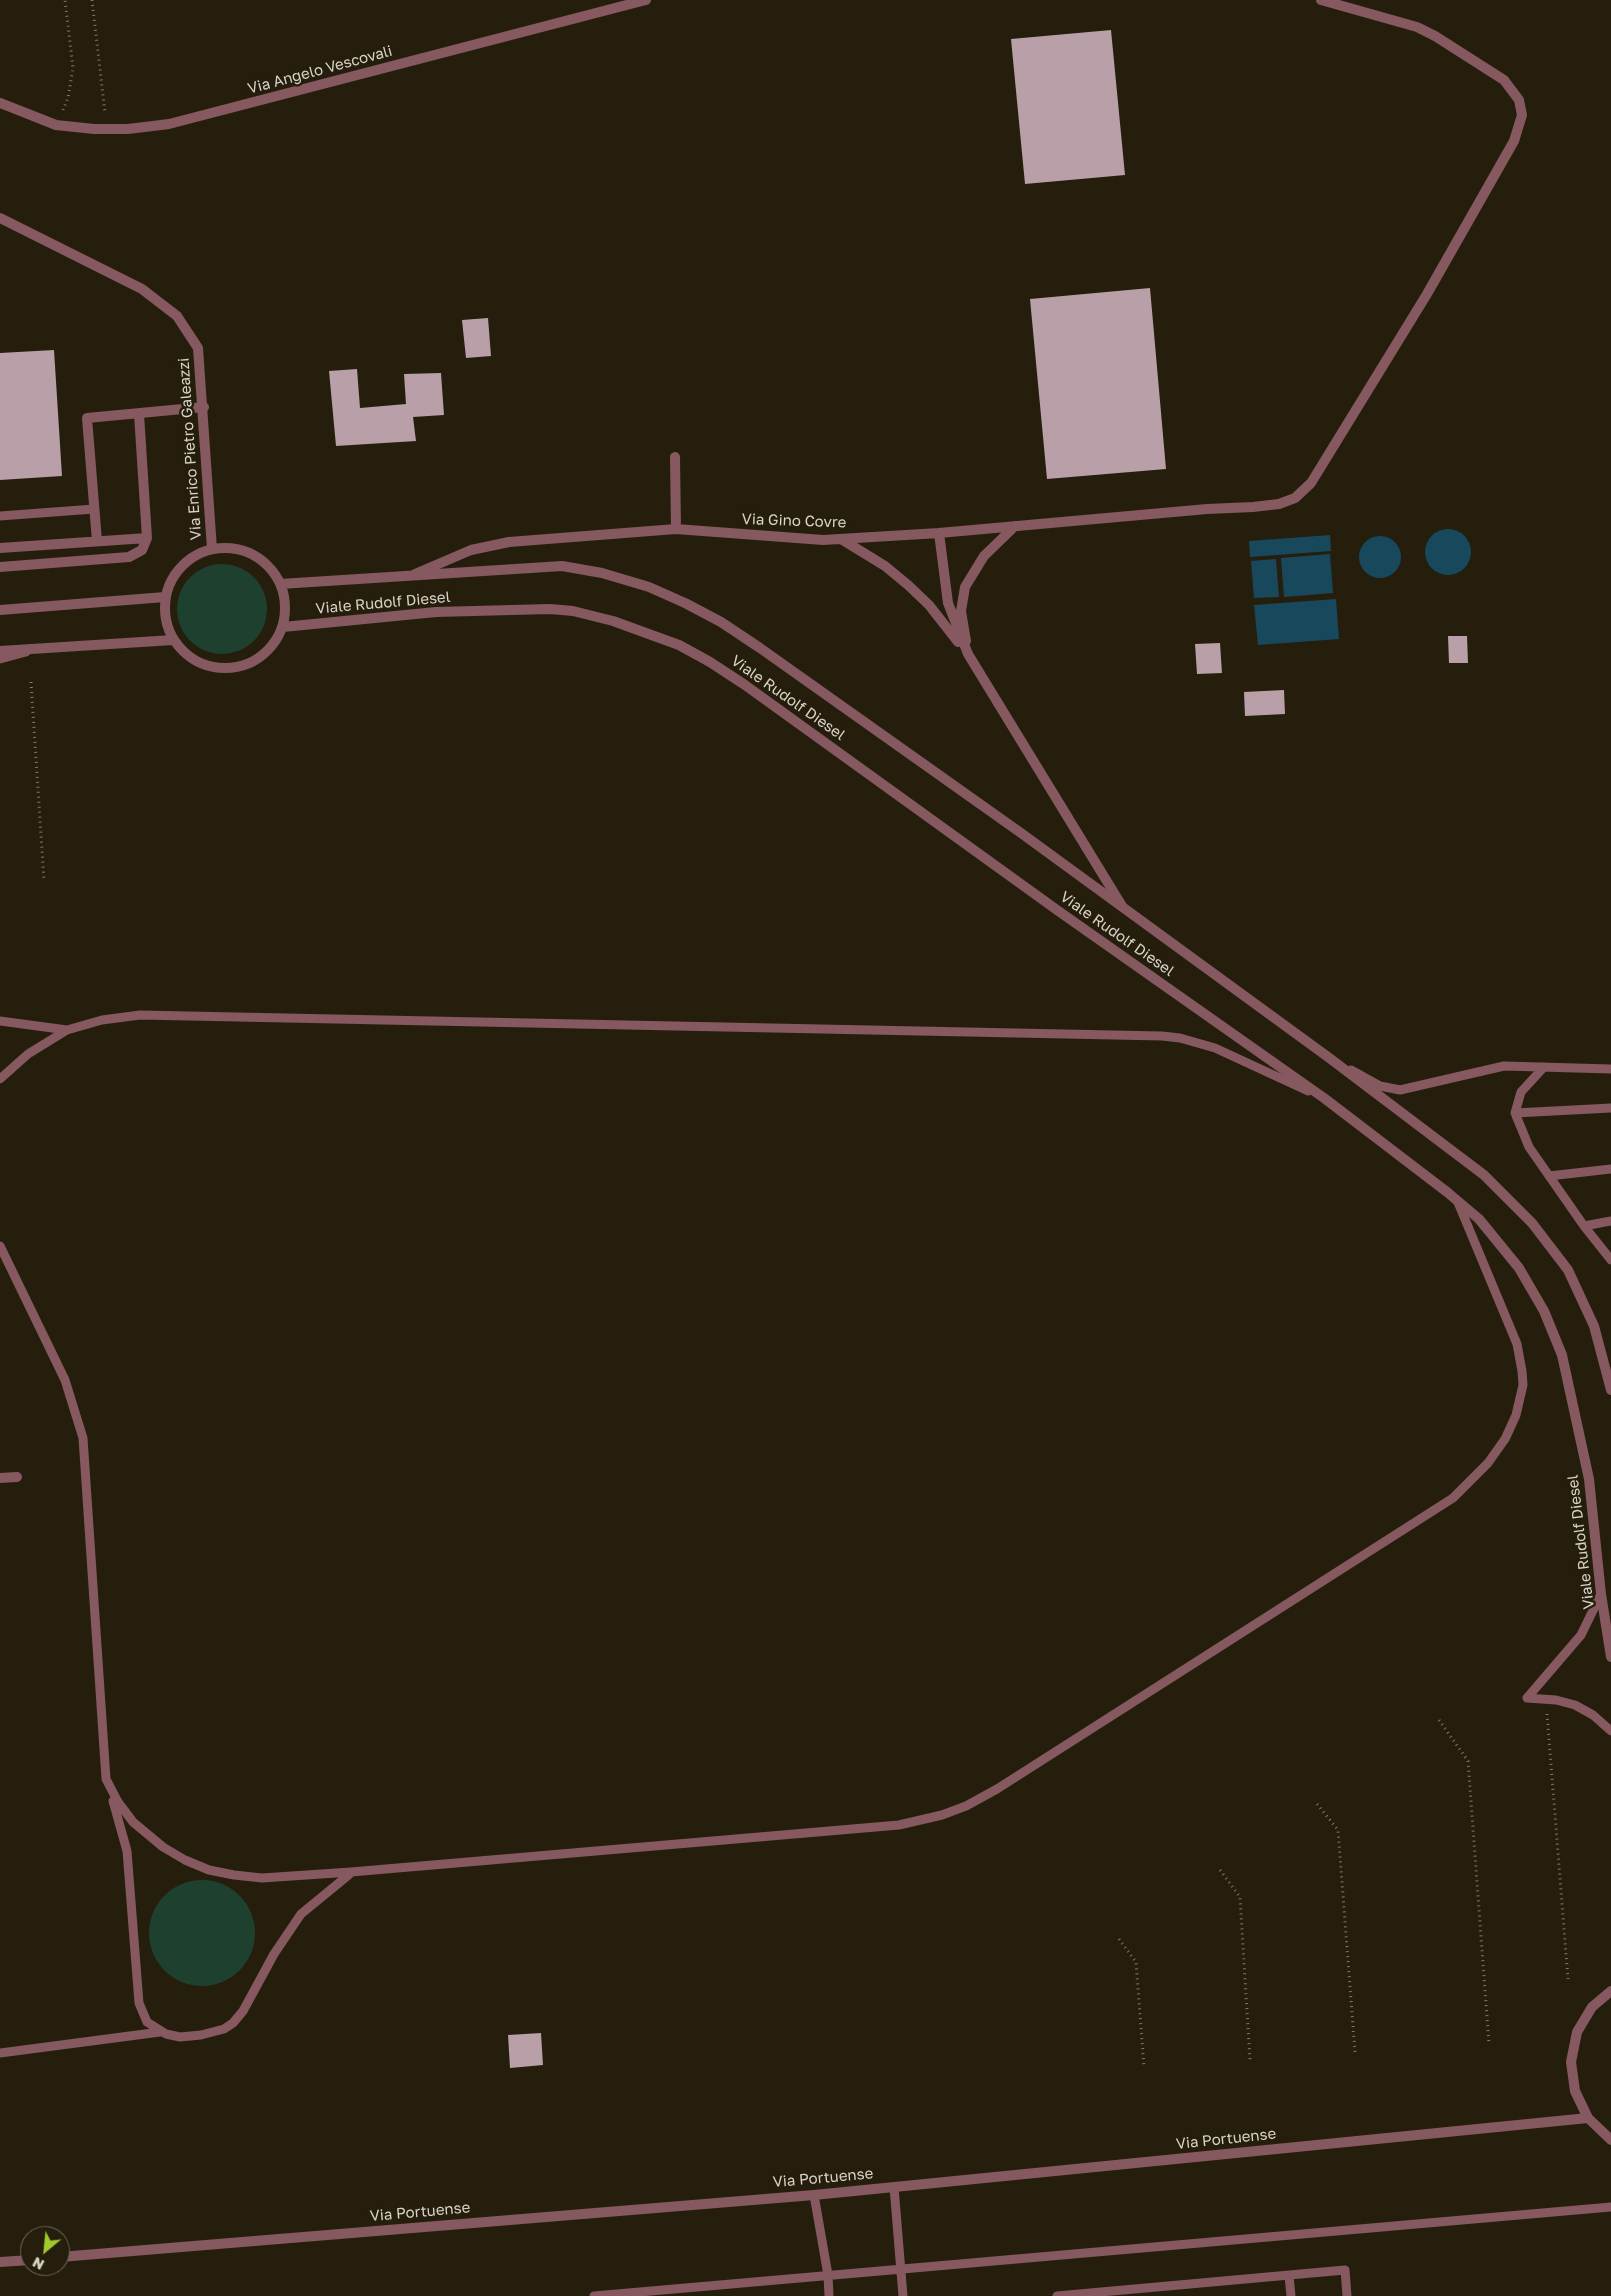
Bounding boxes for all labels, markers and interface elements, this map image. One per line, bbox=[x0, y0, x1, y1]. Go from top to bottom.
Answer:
street label: Via Angelo Vescovali bbox=[246, 42, 394, 98]
street label: Via Enrico Pietro Galeazzi bbox=[175, 357, 205, 541]
street label: Via Gino Covre bbox=[741, 510, 847, 532]
street label: Viale Rudolf Diesel bbox=[315, 588, 451, 618]
street label: Viale Rudolf Diesel bbox=[727, 652, 849, 744]
street label: Viale Rudolf Diesel bbox=[1056, 888, 1178, 980]
street label: Viale Rudolf Diesel bbox=[1564, 1474, 1598, 1610]
street label: Via Portuense bbox=[1175, 2125, 1277, 2153]
street label: Via Portuense bbox=[772, 2165, 874, 2191]
street label: Via Portuense bbox=[369, 2199, 471, 2225]
north arrow bbox=[20, 2226, 70, 2276]
text: N bbox=[30, 2254, 47, 2274]

